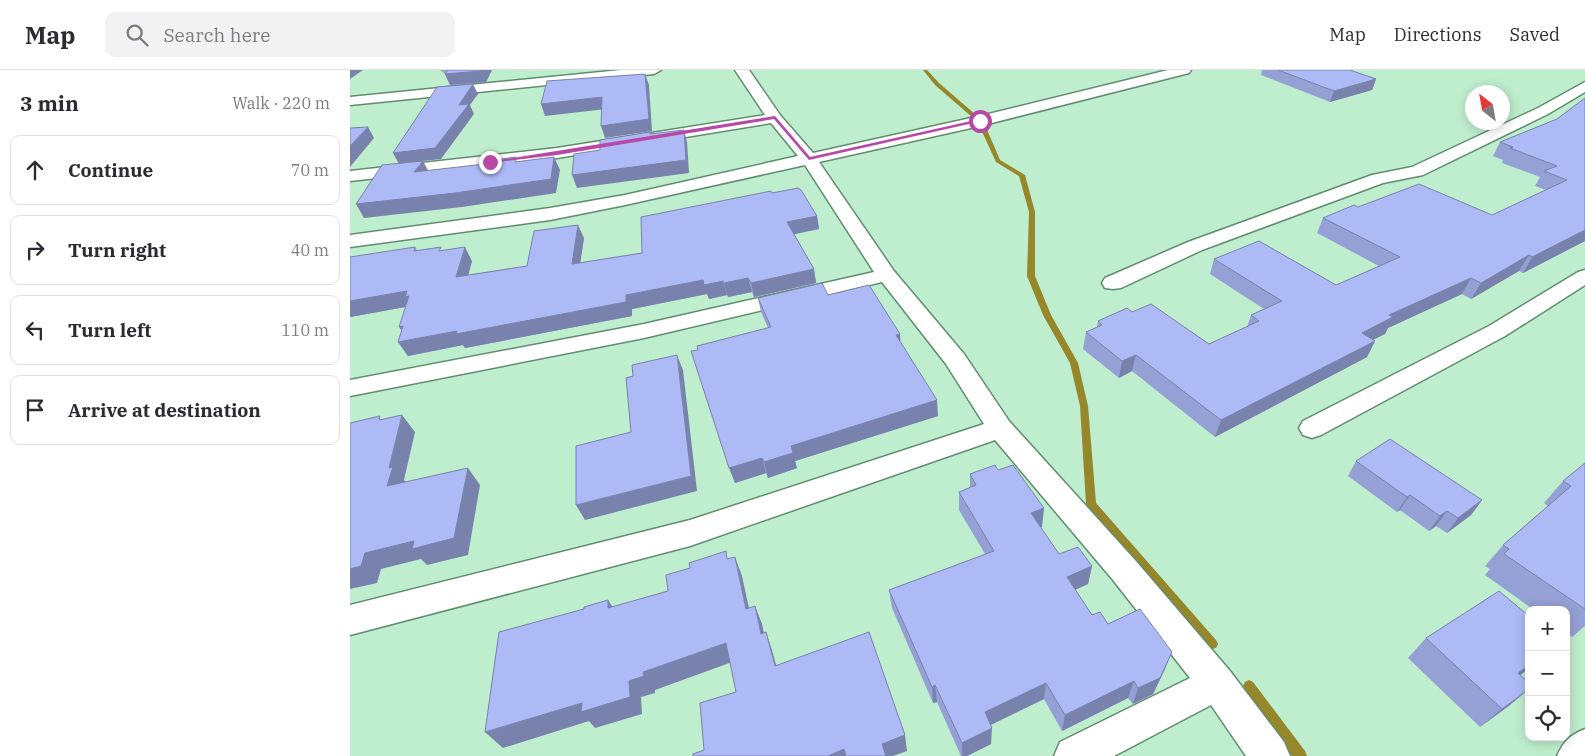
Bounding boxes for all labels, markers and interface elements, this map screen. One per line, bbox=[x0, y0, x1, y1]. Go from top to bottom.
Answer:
search box bbox=[105, 12, 455, 57]
text: Map bbox=[25, 19, 75, 51]
icon: search bbox=[123, 21, 151, 49]
text: Search here bbox=[163, 23, 270, 47]
text: Map bbox=[1329, 23, 1366, 46]
text: Directions bbox=[1394, 23, 1482, 46]
text: Saved bbox=[1510, 23, 1560, 46]
north arrow bbox=[1465, 85, 1510, 130]
text: 3 min bbox=[20, 89, 79, 117]
text: Walk · 220 m bbox=[232, 93, 330, 113]
route start bbox=[969, 110, 992, 133]
route end bbox=[479, 151, 502, 174]
icon: ahead bbox=[21, 156, 49, 184]
text: Continue bbox=[68, 158, 153, 182]
text: 70 m bbox=[291, 160, 329, 180]
icon: right bbox=[21, 236, 49, 264]
text: Turn right bbox=[68, 238, 166, 262]
text: 40 m bbox=[291, 240, 329, 260]
icon: left bbox=[21, 316, 49, 344]
text: Turn left bbox=[68, 318, 151, 342]
text: 110 m bbox=[281, 320, 329, 340]
icon: arrive bbox=[21, 396, 49, 424]
text: Arrive at destination bbox=[68, 398, 261, 422]
map controls bbox=[1525, 606, 1570, 741]
button: + bbox=[1525, 606, 1570, 651]
button: − bbox=[1525, 651, 1570, 696]
button: locate bbox=[1525, 696, 1570, 741]

